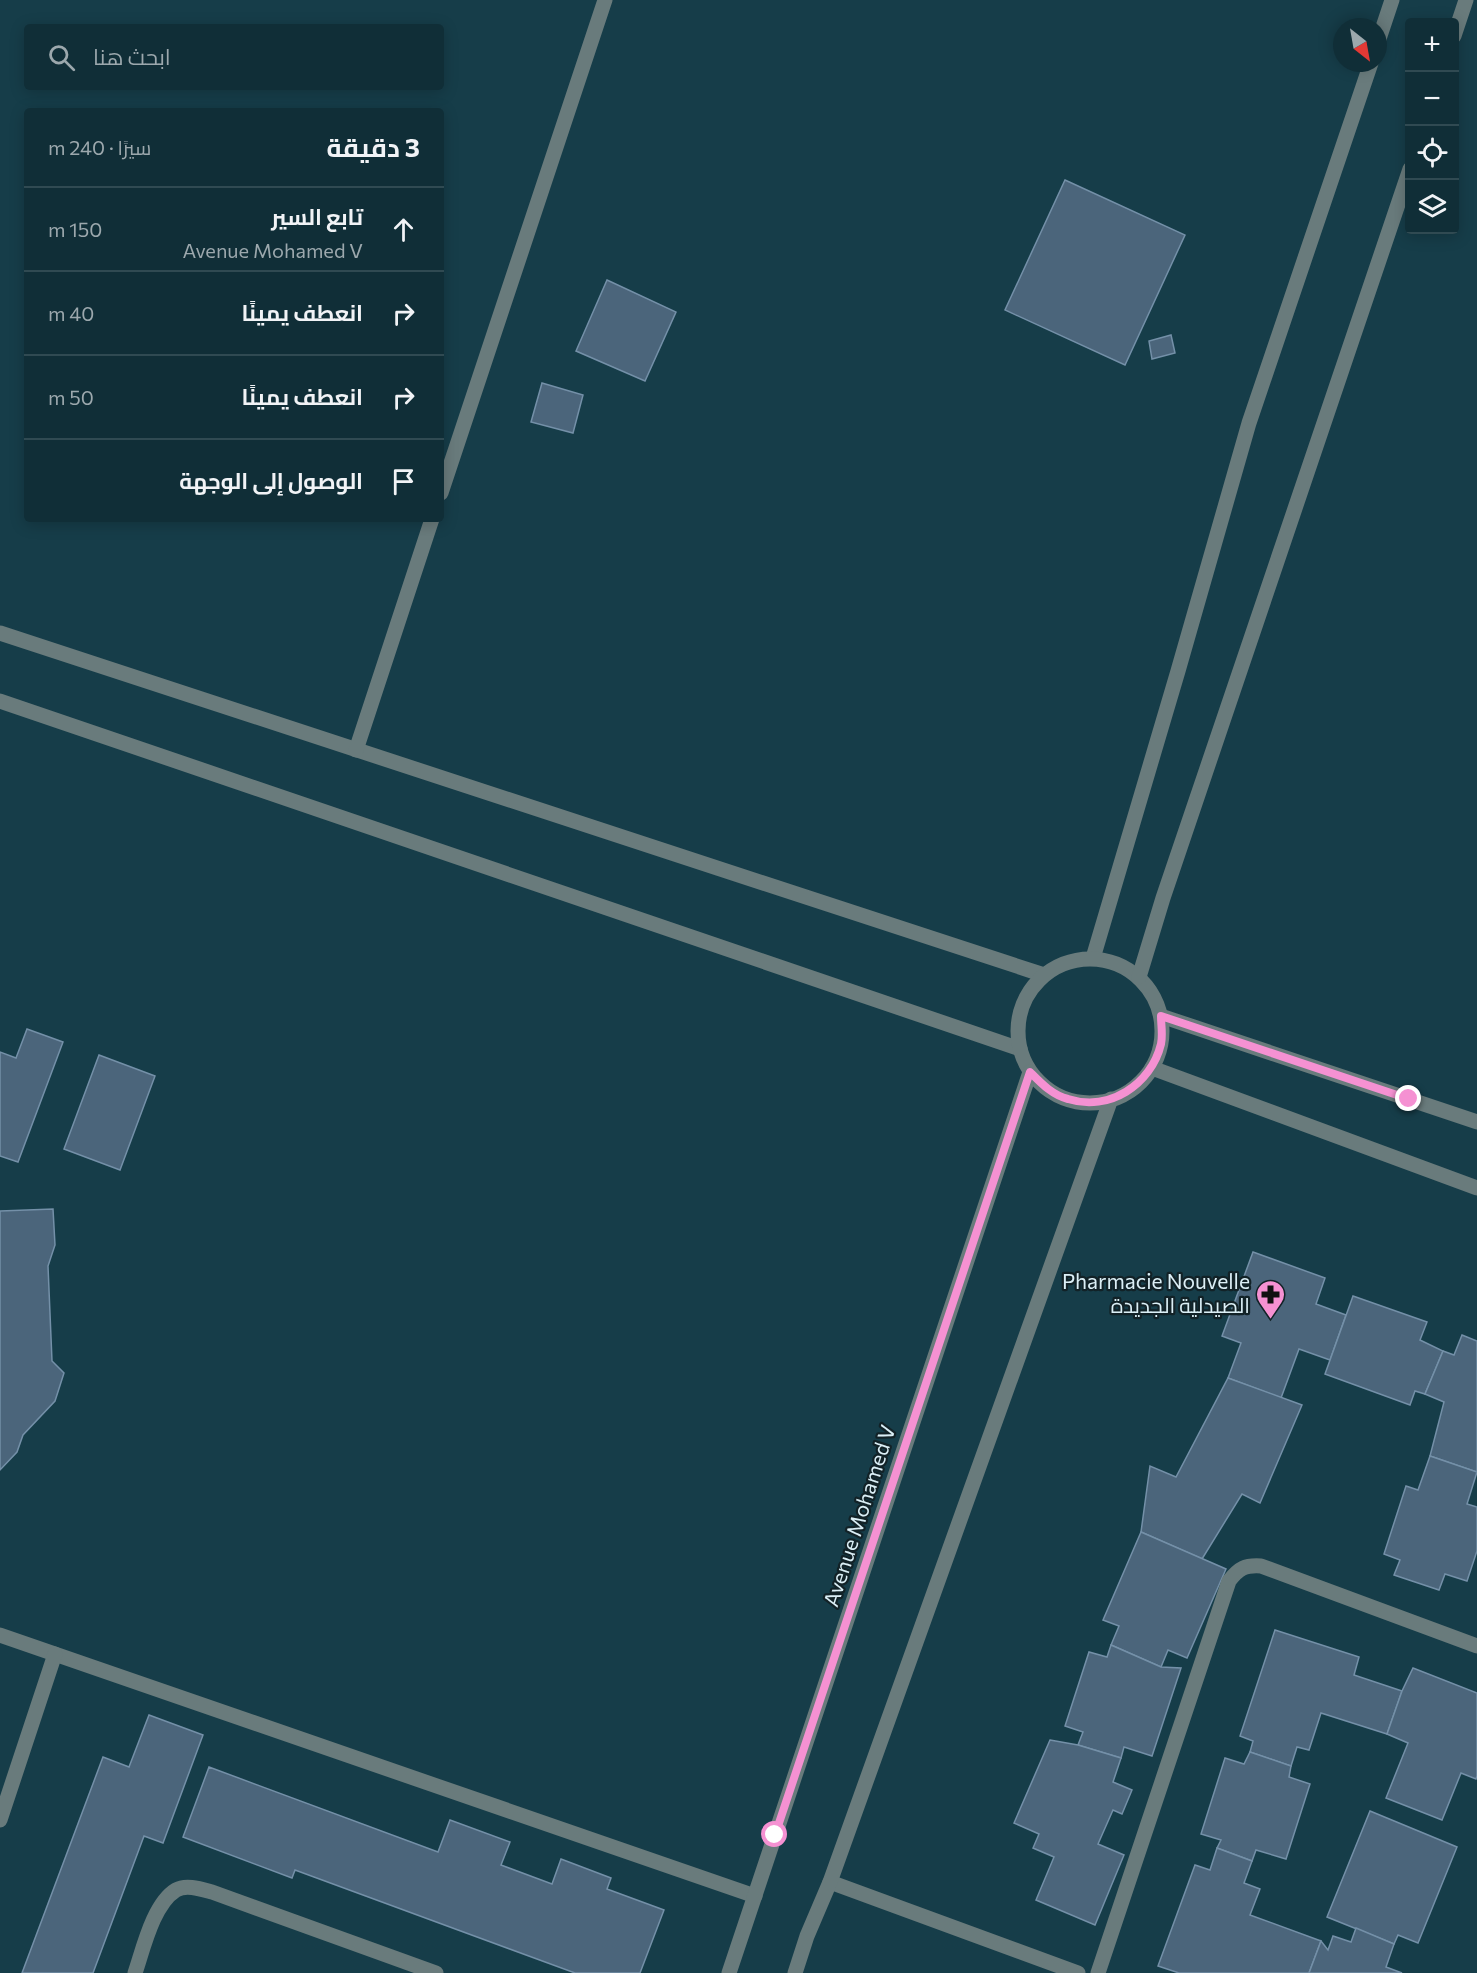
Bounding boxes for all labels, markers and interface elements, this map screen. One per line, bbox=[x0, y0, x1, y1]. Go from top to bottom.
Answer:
north arrow bbox=[1333, 18, 1387, 72]
map controls bbox=[1405, 18, 1459, 234]
button: + bbox=[1405, 18, 1459, 72]
search box bbox=[24, 24, 444, 90]
icon: search bbox=[45, 41, 78, 74]
text: ابحث هنا bbox=[93, 43, 171, 70]
button: − bbox=[1405, 72, 1459, 126]
button: locate bbox=[1405, 126, 1459, 180]
text: 3 دقيقة bbox=[326, 131, 420, 162]
text: سيرًا · 240 m bbox=[48, 135, 151, 159]
button: layers bbox=[1405, 180, 1459, 234]
text: تابع السير bbox=[271, 203, 363, 230]
icon: ahead bbox=[387, 213, 420, 246]
text: 150 m bbox=[48, 217, 102, 241]
text: Avenue Mohamed V bbox=[182, 238, 363, 262]
icon: right bbox=[387, 297, 420, 330]
text: انعطف يمينًا bbox=[242, 299, 363, 326]
text: 40 m bbox=[48, 301, 94, 325]
icon: right bbox=[387, 381, 420, 414]
text: انعطف يمينًا bbox=[242, 383, 363, 410]
text: 50 m bbox=[48, 385, 94, 409]
icon: arrive bbox=[387, 465, 420, 498]
text: الوصول إلى الوجهة bbox=[179, 467, 363, 494]
route end bbox=[1395, 1085, 1421, 1111]
place label: Pharmacie Nouvelle الصيدلية الجديدة bbox=[1062, 1268, 1250, 1317]
pharmacy icon: Pharmacie Nouvelle الصيدلية الجديدة bbox=[1255, 1278, 1287, 1320]
street label: Avenue Mohamed V bbox=[817, 1422, 900, 1610]
route start bbox=[761, 1821, 787, 1847]

